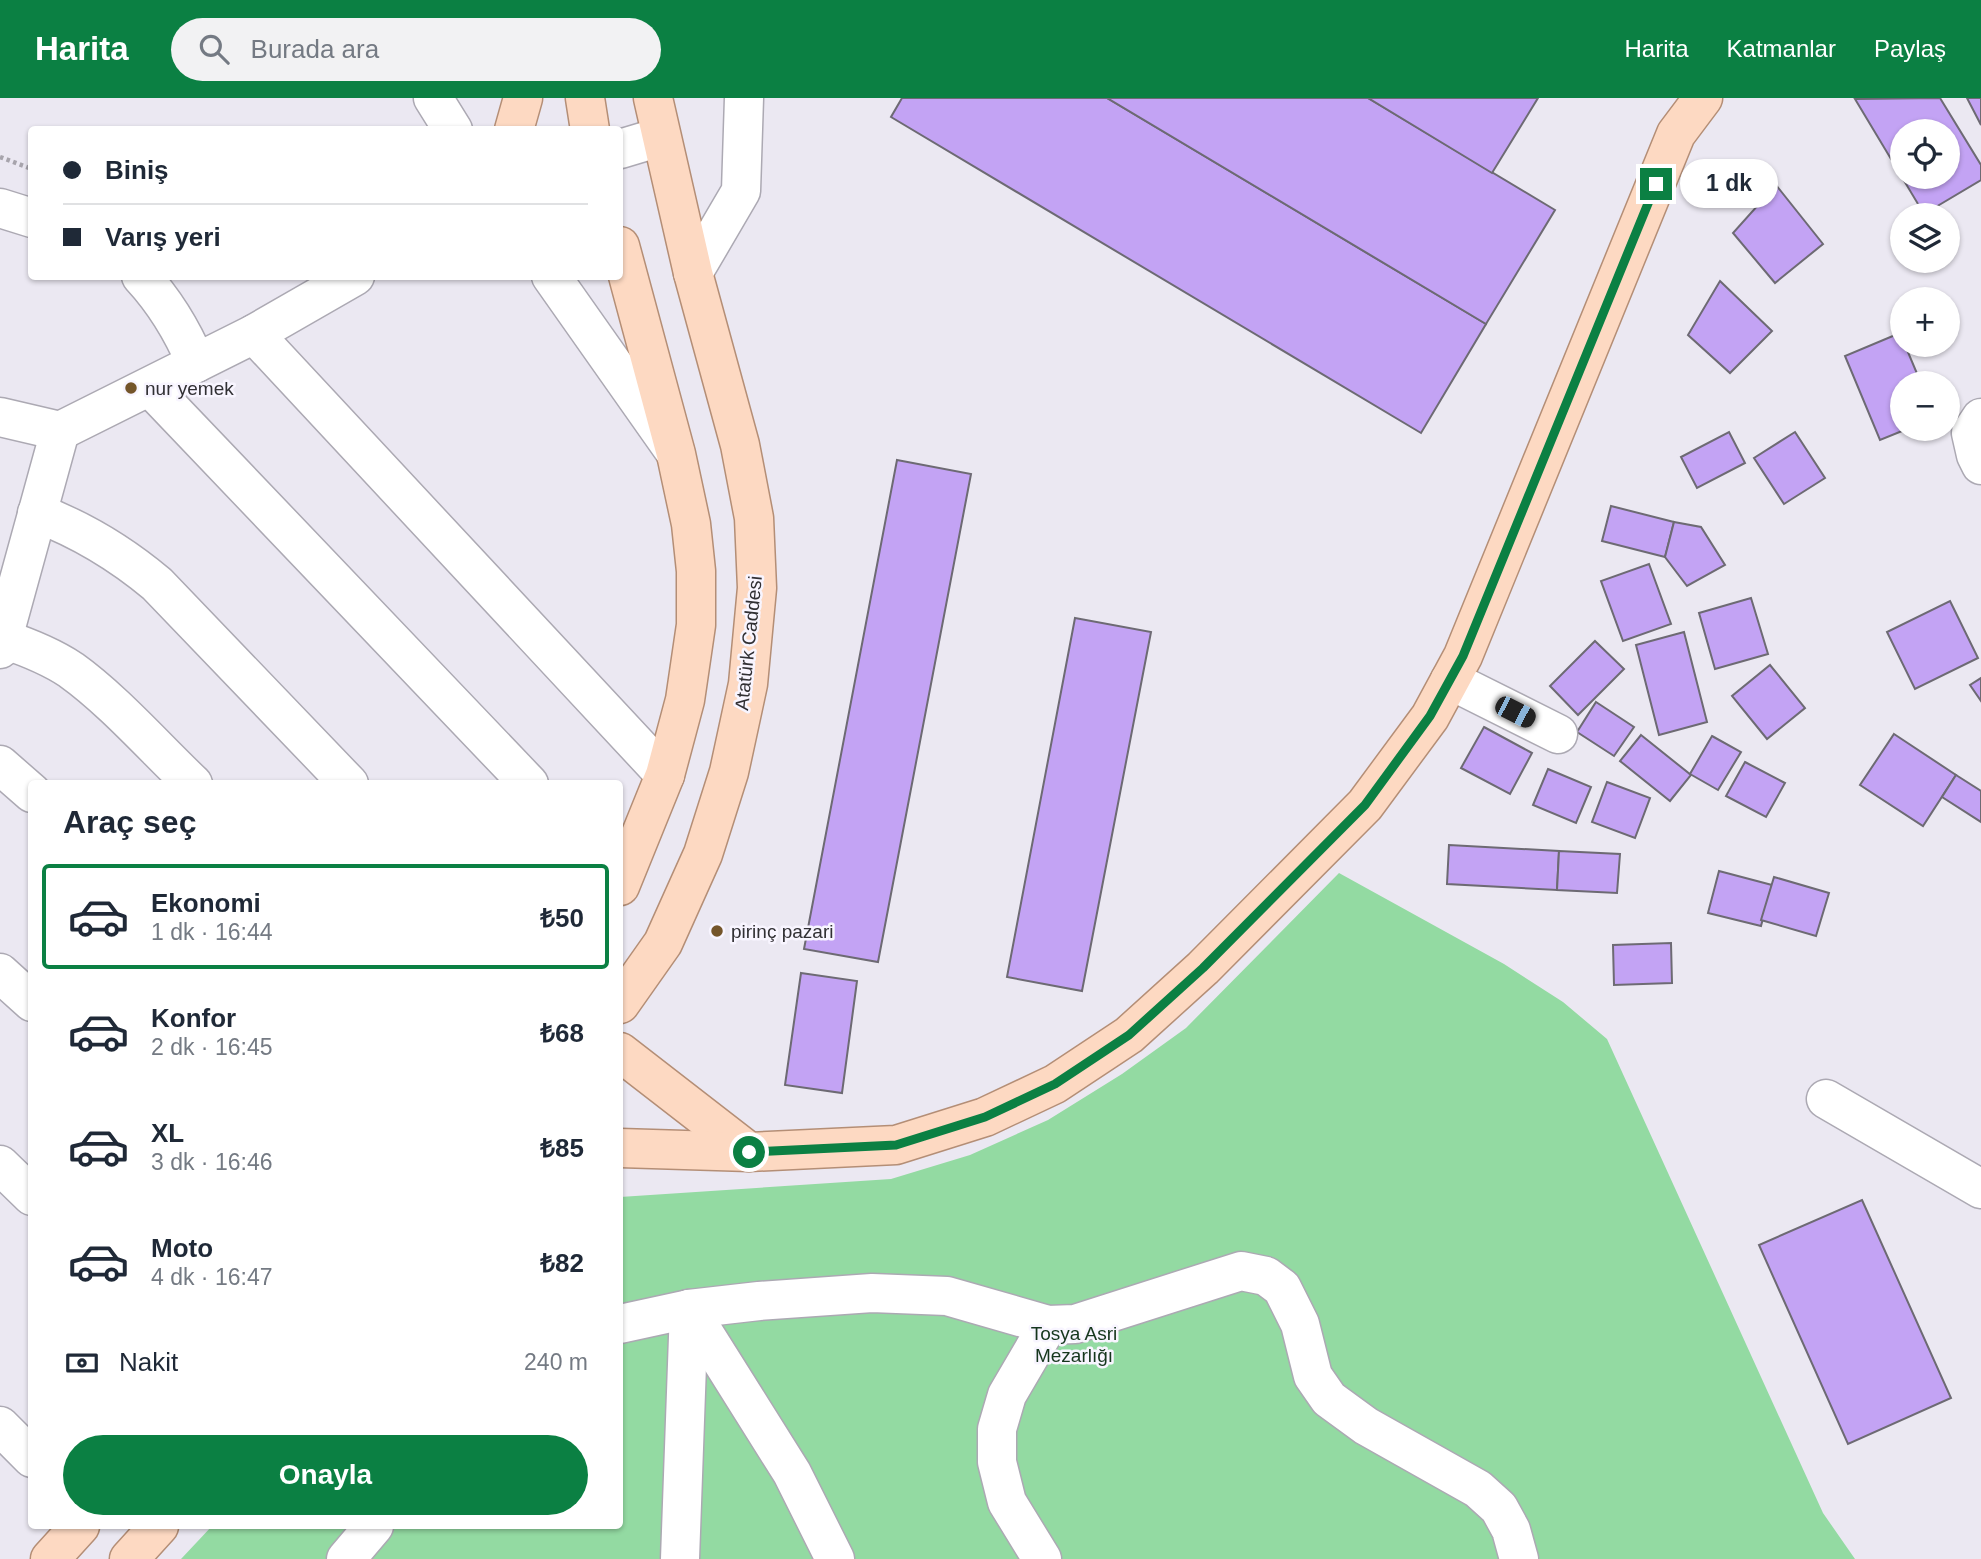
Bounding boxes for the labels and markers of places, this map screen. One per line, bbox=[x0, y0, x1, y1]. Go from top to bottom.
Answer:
place label: nur yemek bbox=[145, 378, 234, 399]
marker: nur yemek bbox=[123, 380, 139, 396]
place label: pirinç pazari bbox=[731, 921, 833, 942]
marker: pirinç pazari bbox=[709, 923, 725, 939]

